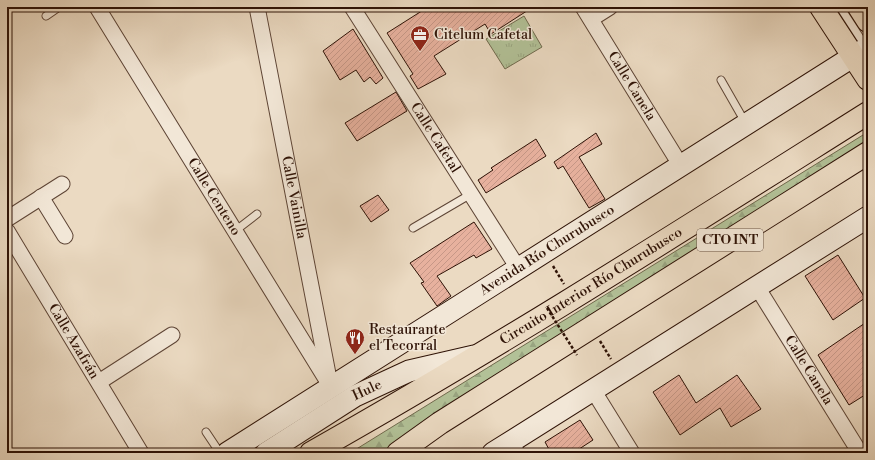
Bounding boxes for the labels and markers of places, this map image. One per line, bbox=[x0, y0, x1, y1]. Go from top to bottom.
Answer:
office icon: Citelum Cafetal bbox=[409, 24, 431, 52]
place label: Citelum Cafetal bbox=[434, 26, 532, 44]
place label: Restaurante el Tecorral bbox=[369, 321, 445, 355]
restaurant icon: Restaurante el Tecorral bbox=[344, 327, 366, 355]

